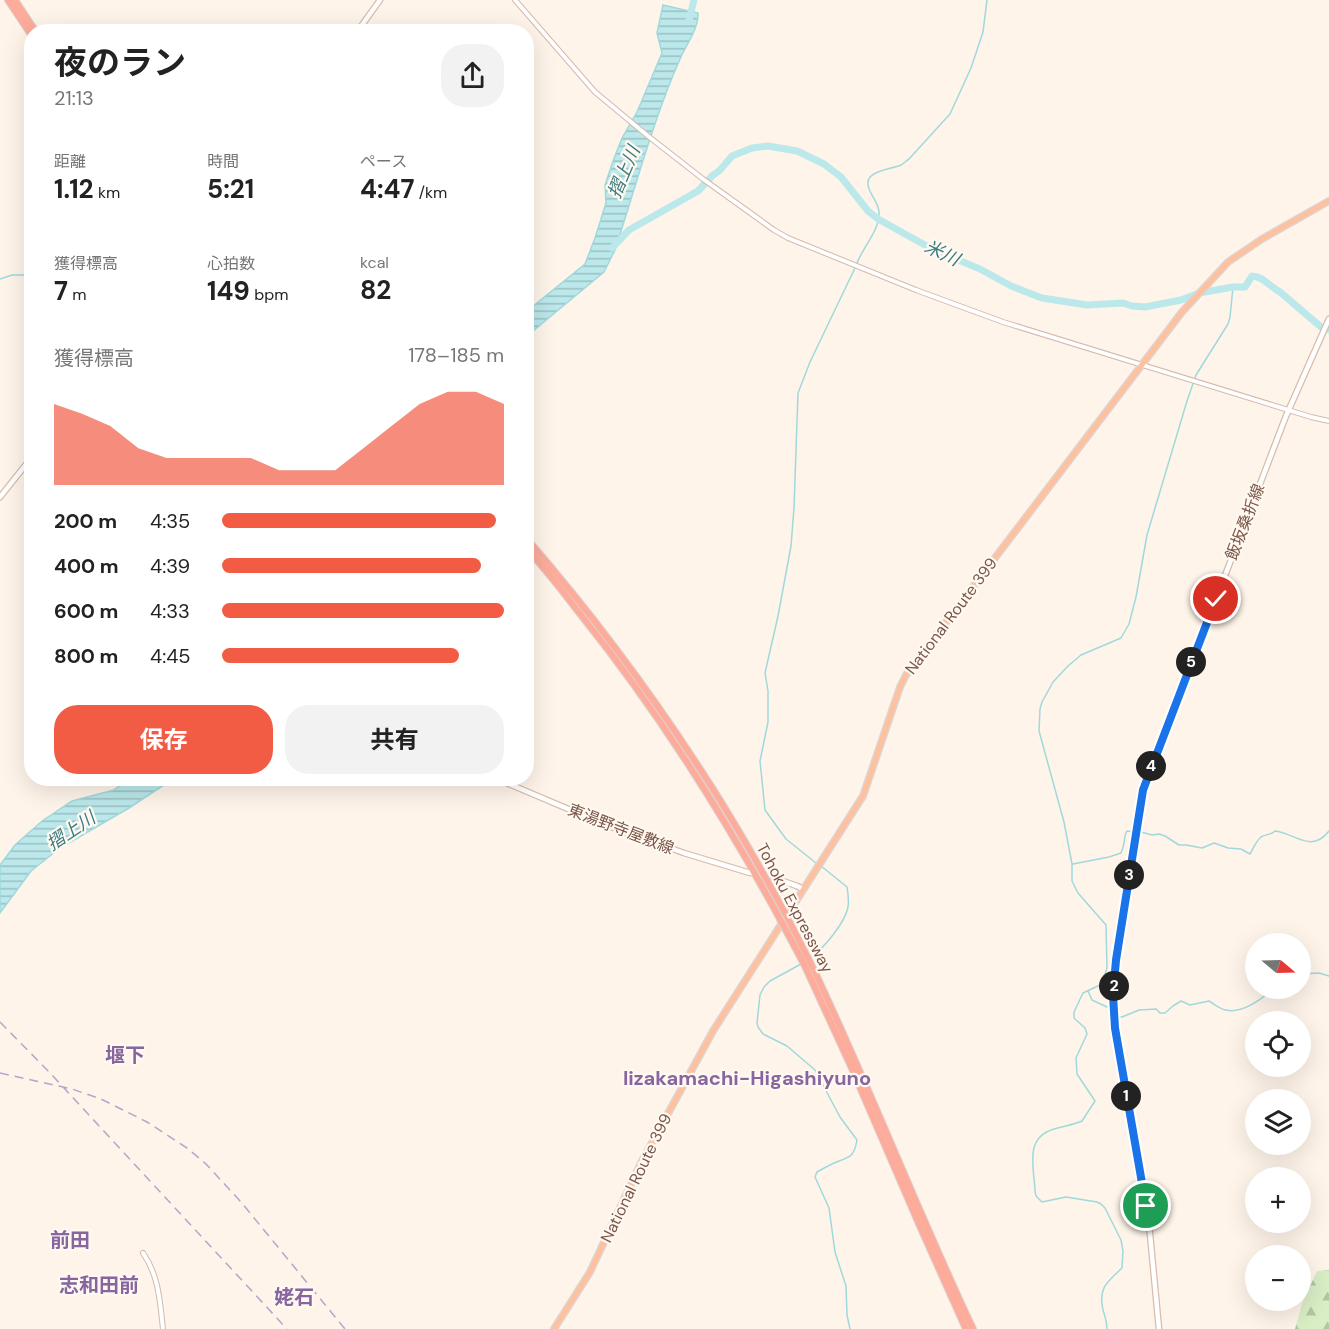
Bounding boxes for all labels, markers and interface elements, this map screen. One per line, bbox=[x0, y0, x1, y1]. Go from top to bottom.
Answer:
text: 夜のラン bbox=[54, 41, 186, 84]
button: share bbox=[441, 44, 504, 107]
text: 21:13 bbox=[54, 85, 94, 111]
water label: 摺上川 bbox=[602, 141, 646, 202]
text: 距離 bbox=[54, 151, 86, 172]
text: 時間 bbox=[207, 151, 239, 172]
text: ペース bbox=[360, 151, 407, 172]
text: 1.12 bbox=[54, 172, 94, 206]
text: 5:21 bbox=[207, 172, 254, 206]
text: 4:47 bbox=[360, 172, 414, 206]
text: km bbox=[94, 182, 120, 203]
text: /km bbox=[414, 182, 447, 203]
water label: 米川 bbox=[921, 235, 965, 272]
text: kcal bbox=[360, 252, 389, 273]
text: 獲得標高 bbox=[54, 253, 118, 274]
text: 心拍数 bbox=[207, 253, 255, 274]
text: 82 bbox=[360, 273, 391, 307]
text: 7 bbox=[54, 274, 68, 308]
text: 149 bbox=[207, 274, 250, 308]
text: m bbox=[68, 284, 86, 305]
text: bpm bbox=[250, 284, 288, 305]
text: 178–185 m bbox=[408, 342, 504, 368]
text: 獲得標高 bbox=[54, 345, 134, 371]
street label: 飯坂桑折線 bbox=[1221, 481, 1269, 563]
text: 200 m bbox=[54, 508, 117, 534]
text: 4:35 bbox=[150, 508, 190, 534]
text: 400 m bbox=[54, 553, 119, 579]
text: 4:39 bbox=[150, 553, 190, 579]
street label: National Route 399 bbox=[900, 553, 1002, 679]
pin bbox=[1190, 573, 1241, 624]
icon: check bbox=[1199, 582, 1232, 615]
text: 600 m bbox=[54, 598, 118, 624]
text: 4:33 bbox=[150, 598, 190, 624]
text: 800 m bbox=[54, 643, 118, 669]
text: 4:45 bbox=[150, 643, 191, 669]
pin: 5 bbox=[1176, 647, 1206, 677]
text: 5 bbox=[1186, 651, 1196, 672]
button: 保存 bbox=[54, 705, 273, 774]
button: 共有 bbox=[285, 705, 504, 774]
pin: 4 bbox=[1136, 751, 1166, 781]
text: 4 bbox=[1146, 755, 1156, 776]
street label: 東湯野寺屋敷線 bbox=[565, 799, 677, 859]
water label: 摺上川 bbox=[42, 805, 102, 856]
street label: Tohoku Expressway bbox=[752, 840, 838, 977]
pin: 3 bbox=[1114, 860, 1144, 890]
text: 3 bbox=[1124, 864, 1134, 885]
north arrow bbox=[1245, 933, 1311, 999]
map controls bbox=[1245, 933, 1311, 1311]
pin: 2 bbox=[1099, 971, 1129, 1001]
text: 2 bbox=[1109, 975, 1119, 996]
button: locate bbox=[1245, 1011, 1311, 1077]
district label: 堰下 bbox=[105, 1042, 145, 1068]
district label: Iizakamachi-Higashiyuno bbox=[623, 1065, 871, 1091]
pin: 1 bbox=[1111, 1081, 1141, 1111]
text: 1 bbox=[1123, 1085, 1129, 1106]
button: layers bbox=[1245, 1089, 1311, 1155]
street label: National Route 399 bbox=[596, 1110, 676, 1246]
button: + bbox=[1245, 1167, 1311, 1233]
pin bbox=[1120, 1180, 1171, 1231]
icon: arrive bbox=[1129, 1189, 1162, 1222]
district label: 前田 bbox=[50, 1227, 90, 1253]
button: − bbox=[1245, 1245, 1311, 1311]
district label: 志和田前 bbox=[59, 1272, 139, 1298]
district label: 姥石 bbox=[274, 1284, 314, 1310]

